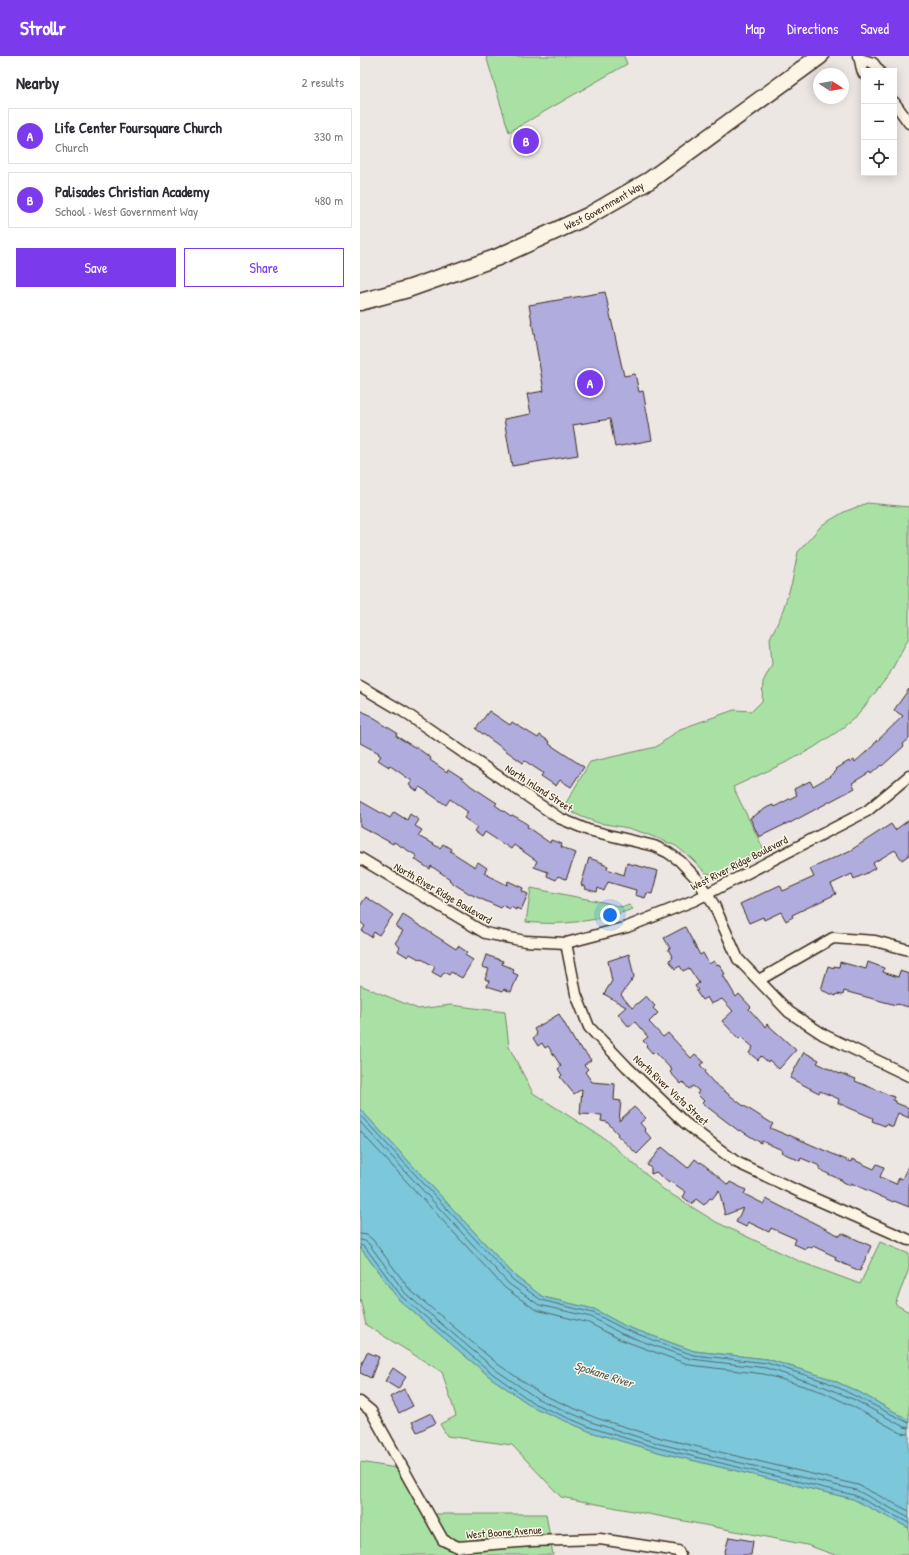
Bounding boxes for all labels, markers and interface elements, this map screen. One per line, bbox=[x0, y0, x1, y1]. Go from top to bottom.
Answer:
text: Strollr bbox=[20, 15, 66, 41]
text: Map bbox=[745, 19, 765, 38]
text: Directions bbox=[787, 19, 838, 38]
text: Saved bbox=[860, 19, 889, 38]
north arrow bbox=[813, 68, 849, 104]
map controls bbox=[861, 68, 897, 176]
button: + bbox=[861, 68, 897, 104]
text: Nearby bbox=[16, 71, 59, 94]
text: 2 results bbox=[302, 73, 344, 91]
button: − bbox=[861, 104, 897, 140]
text: Life Center Foursquare Church bbox=[55, 117, 222, 138]
pin: B bbox=[513, 126, 539, 156]
text: A bbox=[27, 127, 33, 145]
text: 330 m bbox=[314, 127, 343, 145]
text: Church bbox=[55, 138, 88, 156]
button: locate bbox=[861, 140, 897, 176]
street label: West Government Way bbox=[562, 178, 646, 233]
text: Palisades Christian Academy bbox=[55, 181, 210, 202]
text: B bbox=[27, 191, 33, 209]
text: 480 m bbox=[315, 191, 343, 209]
text: School · West Government Way bbox=[55, 202, 198, 220]
button: Save bbox=[16, 248, 176, 287]
button: Share bbox=[184, 248, 344, 287]
pin: A bbox=[577, 368, 603, 398]
street label: North Inland Street bbox=[503, 761, 576, 815]
street label: West River Ridge Boulevard bbox=[688, 832, 791, 894]
street label: North River Ridge Boulevard bbox=[391, 859, 495, 927]
your location bbox=[600, 905, 620, 925]
street label: North River Vista Street bbox=[631, 1052, 712, 1129]
water label: Spokane River bbox=[573, 1357, 637, 1392]
street label: West Boone Avenue bbox=[466, 1522, 543, 1542]

